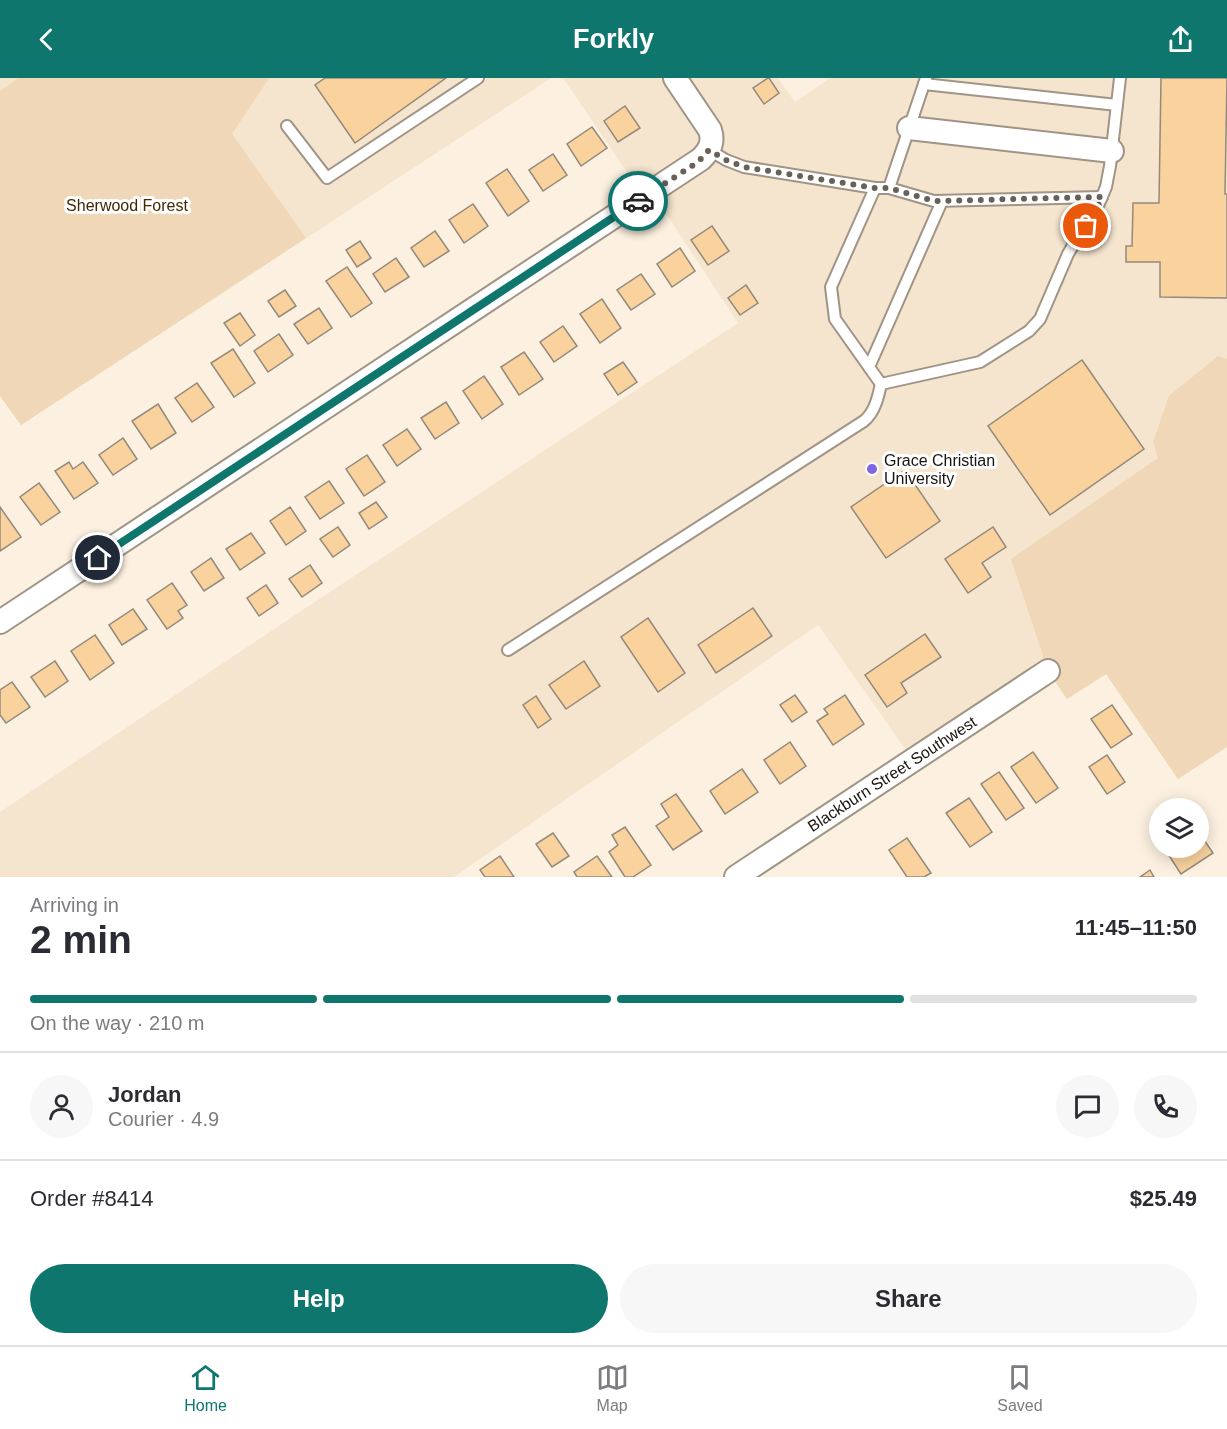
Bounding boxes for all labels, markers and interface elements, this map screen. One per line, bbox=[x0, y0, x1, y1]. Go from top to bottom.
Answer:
icon: back bbox=[30, 23, 63, 56]
icon: share bbox=[1164, 23, 1197, 56]
text: Forkly bbox=[573, 24, 654, 54]
courier bbox=[608, 171, 668, 231]
icon: car bbox=[622, 185, 655, 218]
park label: Sherwood Forest bbox=[66, 197, 188, 214]
pin bbox=[1060, 200, 1111, 251]
icon: bag bbox=[1069, 209, 1102, 242]
place label: Grace Christian University bbox=[884, 452, 995, 487]
marker: Grace Christian University bbox=[865, 462, 879, 476]
pin bbox=[72, 532, 123, 583]
icon: home bbox=[81, 541, 114, 574]
street label: Blackburn Street Southwest bbox=[805, 713, 980, 835]
map controls bbox=[1149, 798, 1209, 858]
button: layers bbox=[1149, 798, 1209, 858]
text: Arriving in bbox=[30, 894, 119, 916]
text: 11:45–11:50 bbox=[1075, 915, 1197, 940]
text: 2 min bbox=[30, 918, 132, 961]
text: On the way · 210 m bbox=[30, 1012, 205, 1034]
button: person bbox=[30, 1075, 93, 1138]
button: chat bbox=[1056, 1075, 1119, 1138]
button: phone bbox=[1134, 1075, 1197, 1138]
text: Jordan bbox=[108, 1082, 181, 1107]
text: Courier · 4.9 bbox=[108, 1108, 219, 1130]
text: Order #8414 bbox=[30, 1186, 154, 1211]
text: $25.49 bbox=[1130, 1186, 1197, 1211]
button: Help bbox=[30, 1264, 608, 1333]
button: Share bbox=[620, 1264, 1197, 1333]
tab: Home bbox=[184, 1361, 227, 1415]
tab: Map bbox=[596, 1361, 629, 1415]
tab: Saved bbox=[997, 1361, 1043, 1415]

